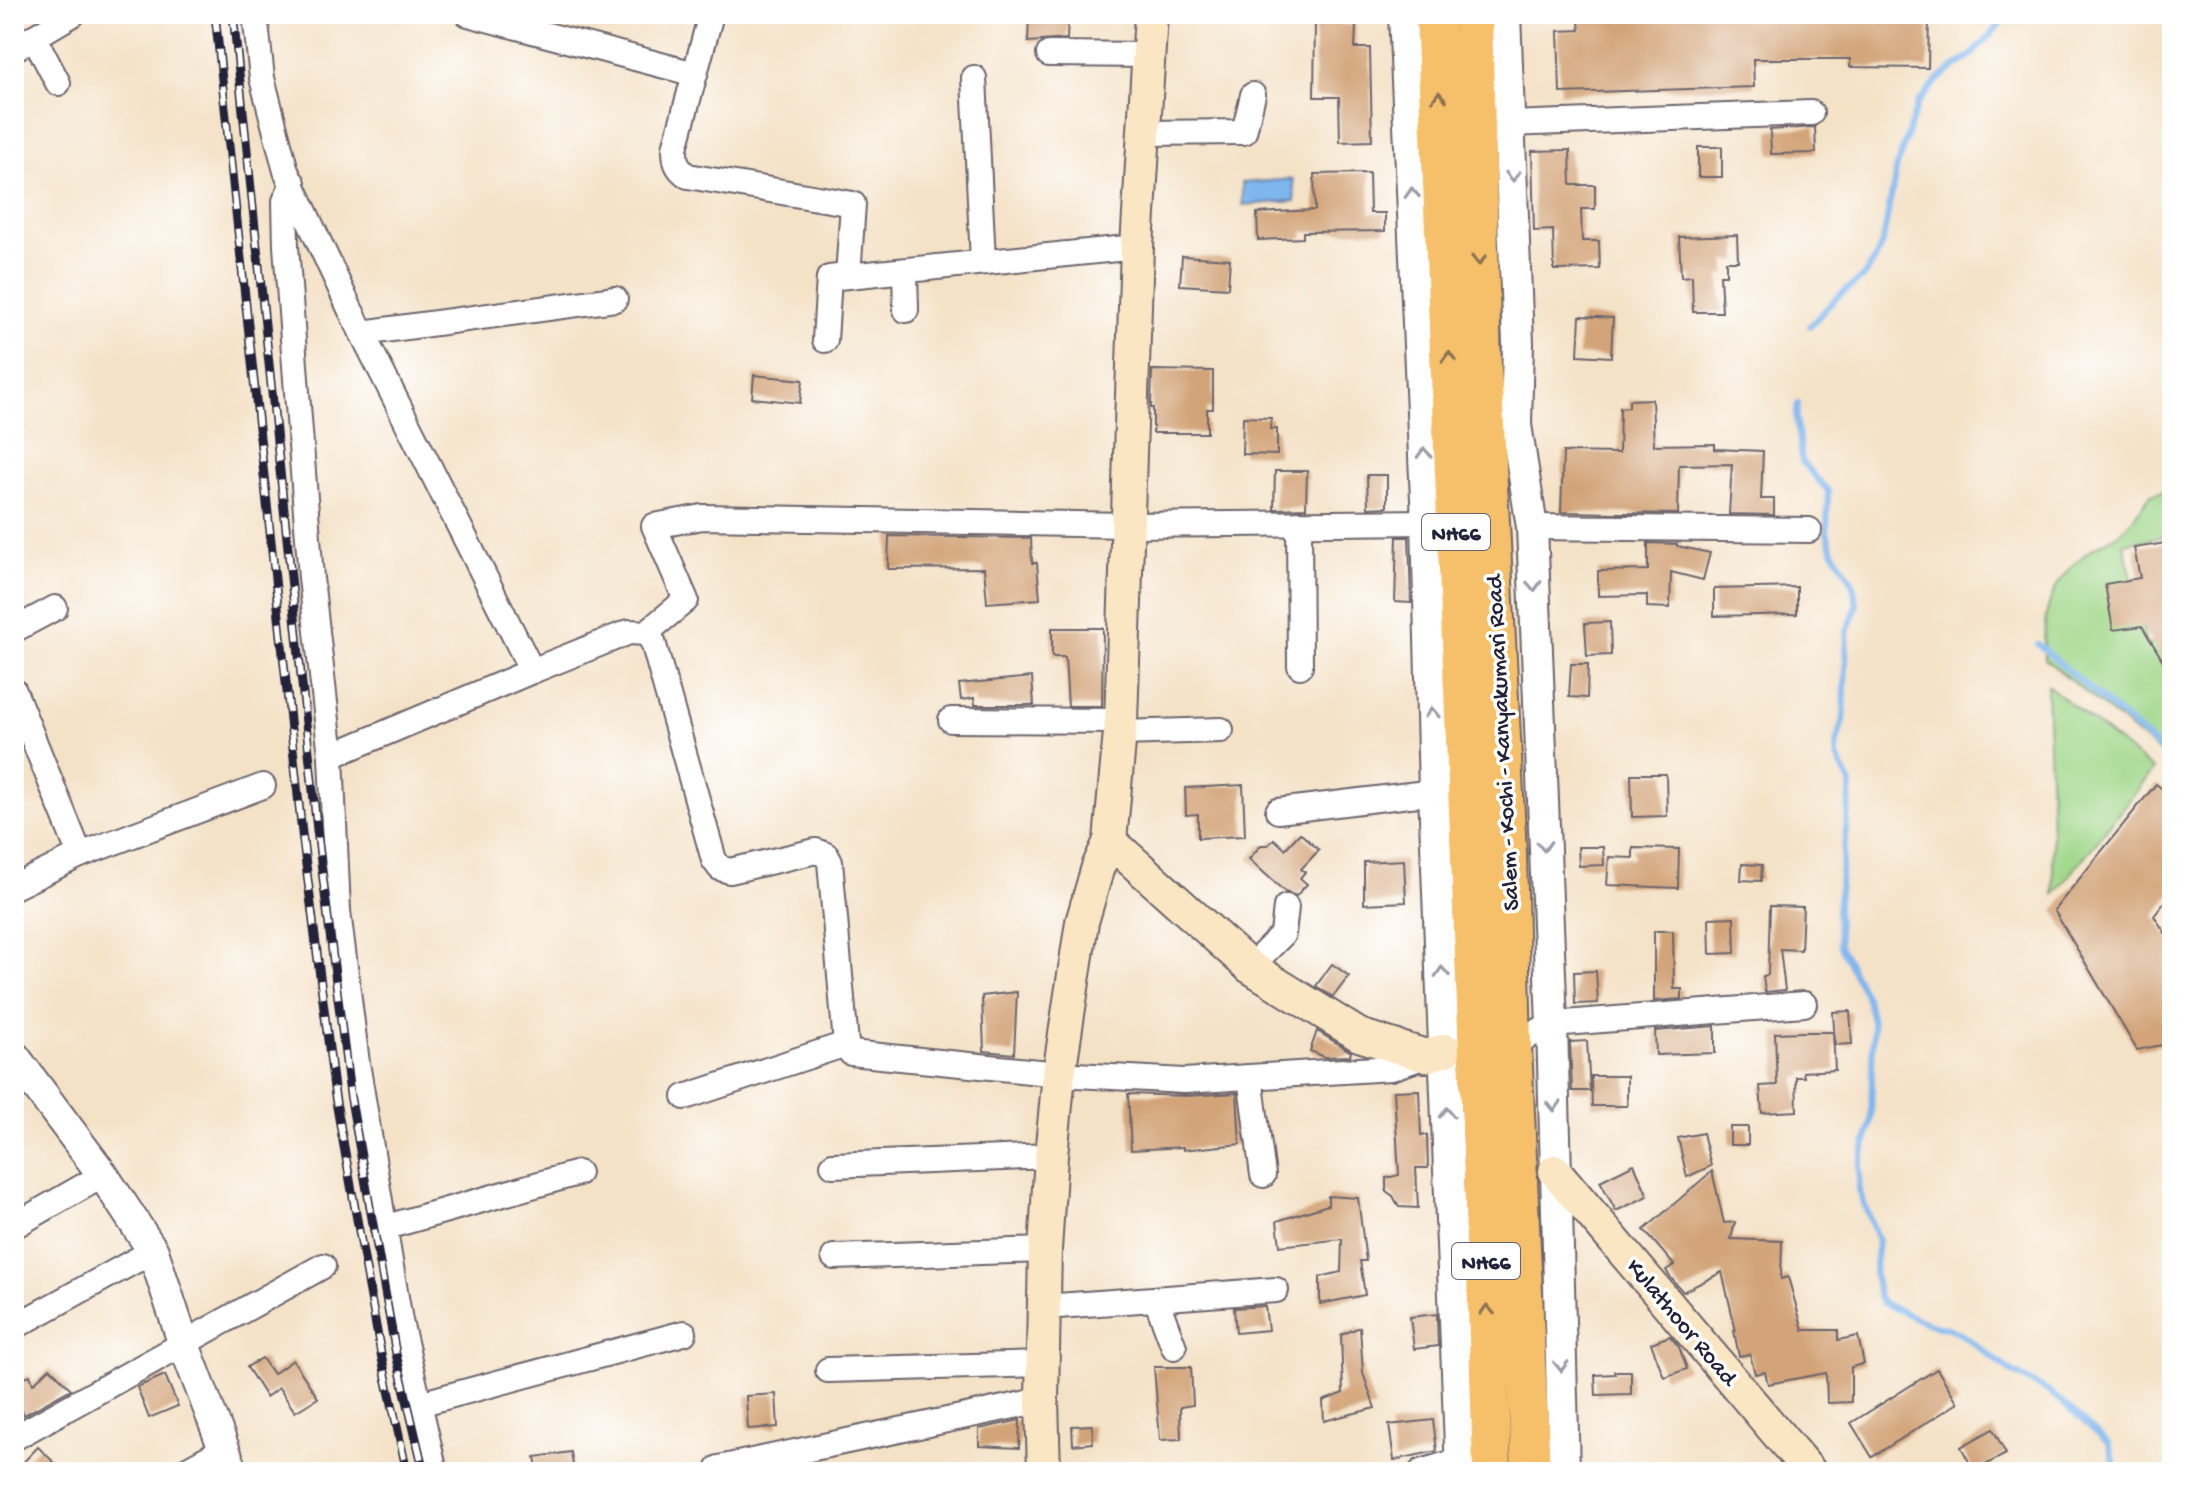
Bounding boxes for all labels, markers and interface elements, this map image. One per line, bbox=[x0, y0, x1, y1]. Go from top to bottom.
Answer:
one-way arrow bbox=[1430, 90, 1447, 103]
one-way arrow bbox=[1504, 170, 1521, 183]
one-way arrow bbox=[1404, 186, 1421, 199]
one-way arrow bbox=[1471, 254, 1488, 267]
one-way arrow bbox=[1441, 350, 1458, 363]
one-way arrow bbox=[1416, 446, 1433, 459]
road number: NH66 bbox=[1422, 514, 1490, 550]
street label: Salem - Kochi - Kanyakumari Road bbox=[1481, 572, 1528, 911]
one-way arrow bbox=[1525, 580, 1542, 593]
one-way arrow bbox=[1423, 706, 1440, 719]
one-way arrow bbox=[1536, 840, 1553, 853]
one-way arrow bbox=[1434, 965, 1451, 978]
one-way arrow bbox=[1545, 1100, 1562, 1113]
one-way arrow bbox=[1438, 1106, 1456, 1119]
road number: NH66 bbox=[1452, 1243, 1520, 1279]
street label: Kulathoor Road bbox=[1619, 1254, 1743, 1394]
one-way arrow bbox=[1479, 1303, 1496, 1316]
one-way arrow bbox=[1552, 1360, 1569, 1373]

